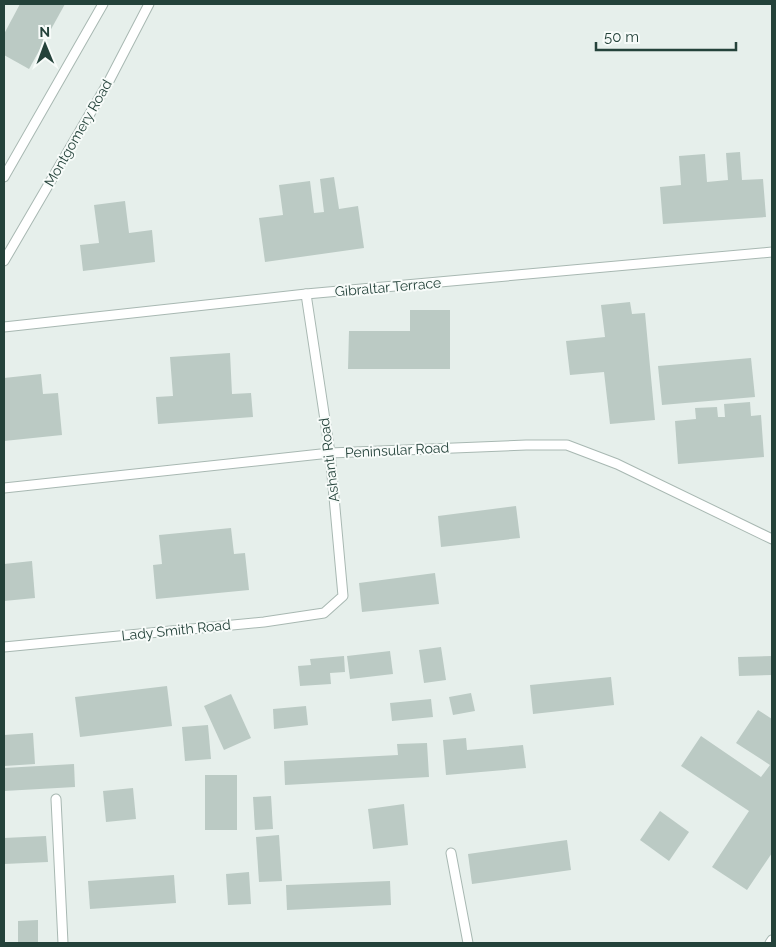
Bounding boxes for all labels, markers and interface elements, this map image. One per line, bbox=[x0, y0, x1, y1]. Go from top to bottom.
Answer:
north arrow bbox=[20, 20, 70, 70]
scale bar bbox=[596, 20, 736, 52]
text: N bbox=[39, 24, 50, 40]
text: 50 m bbox=[604, 28, 639, 46]
street label: Montgomery Road bbox=[41, 77, 115, 189]
street label: Gibraltar Terrace bbox=[334, 274, 442, 300]
street label: Ashanti Road bbox=[316, 417, 342, 503]
street label: Peninsular Road bbox=[344, 439, 450, 461]
street label: Lady Smith Road bbox=[121, 616, 231, 644]

